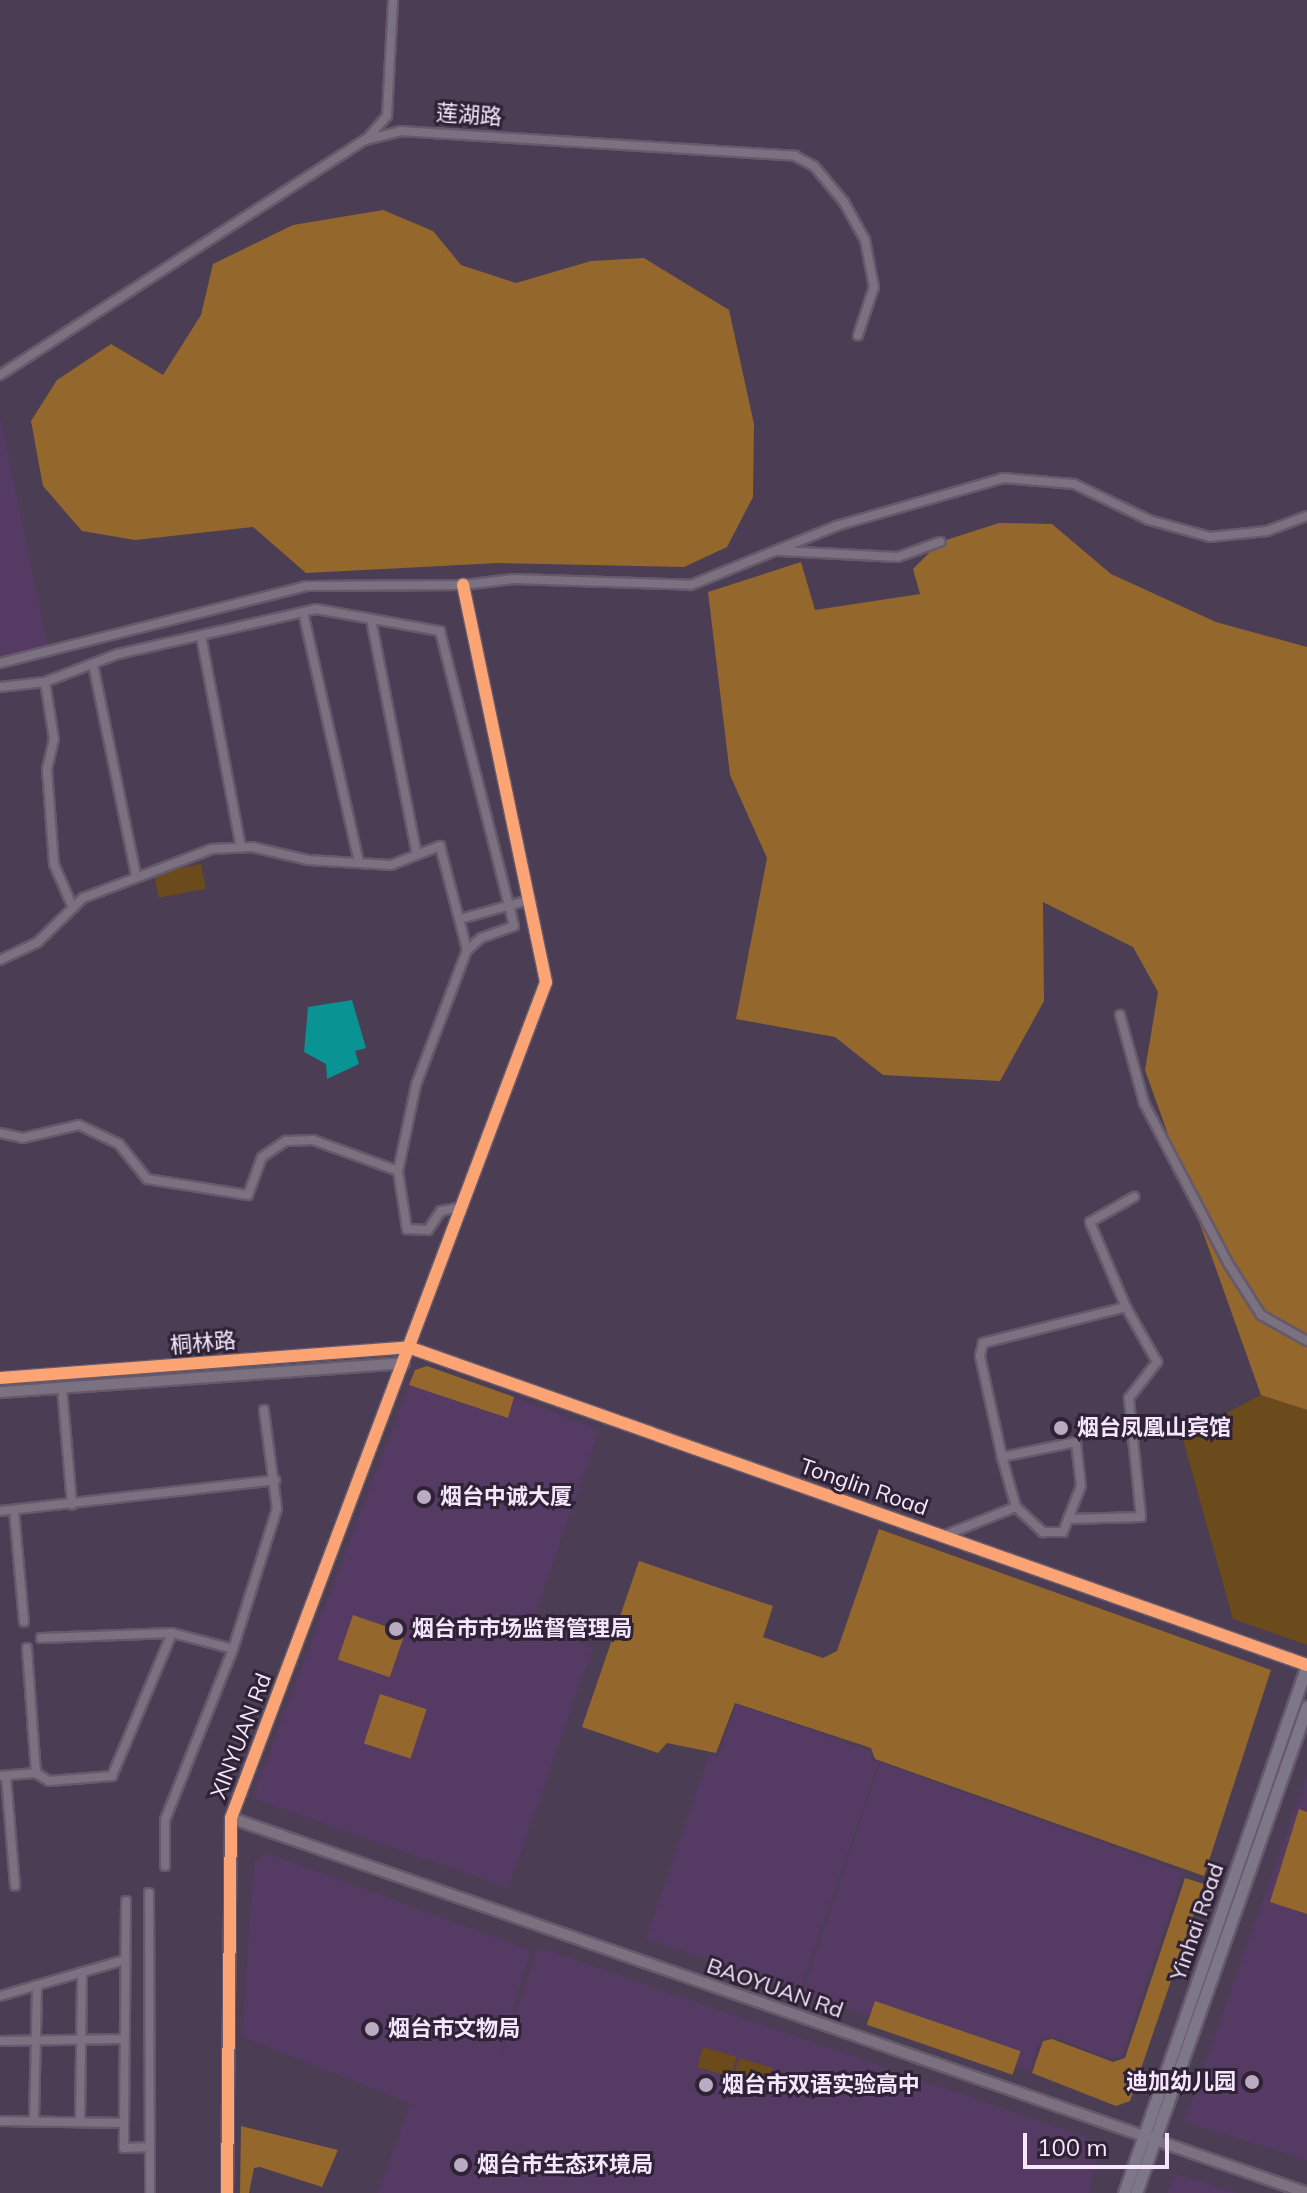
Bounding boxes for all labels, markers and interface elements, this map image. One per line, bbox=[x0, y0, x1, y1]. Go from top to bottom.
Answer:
street label: 莲湖路 bbox=[435, 100, 503, 130]
street label: 桐林路 bbox=[169, 1327, 237, 1359]
place label: 烟台凤凰山宾馆 bbox=[1077, 1415, 1231, 1441]
marker: 烟台凤凰山宾馆 bbox=[1052, 1419, 1070, 1437]
street label: Tonglin Road bbox=[797, 1453, 931, 1521]
place label: 烟台中诚大厦 bbox=[440, 1484, 572, 1510]
marker: 烟台中诚大厦 bbox=[415, 1488, 433, 1506]
place label: 烟台市市场监督管理局 bbox=[412, 1616, 632, 1642]
marker: 烟台市市场监督管理局 bbox=[387, 1620, 405, 1638]
street label: XINYUAN Rd bbox=[205, 1670, 277, 1802]
street label: Yinhai Road bbox=[1165, 1860, 1229, 1984]
street label: BAOYUAN Rd bbox=[703, 1952, 847, 2024]
place label: 烟台市文物局 bbox=[388, 2016, 520, 2042]
marker: 烟台市文物局 bbox=[363, 2020, 381, 2038]
place label: 迪加幼儿园 bbox=[1126, 2069, 1236, 2095]
place label: 烟台市双语实验高中 bbox=[722, 2072, 920, 2098]
marker: 迪加幼儿园 bbox=[1243, 2073, 1261, 2091]
marker: 烟台市双语实验高中 bbox=[697, 2076, 715, 2094]
scale bar bbox=[1027, 2117, 1173, 2167]
text: 100 m bbox=[1037, 2132, 1108, 2162]
place label: 烟台市生态环境局 bbox=[477, 2152, 653, 2178]
marker: 烟台市生态环境局 bbox=[452, 2156, 470, 2174]

